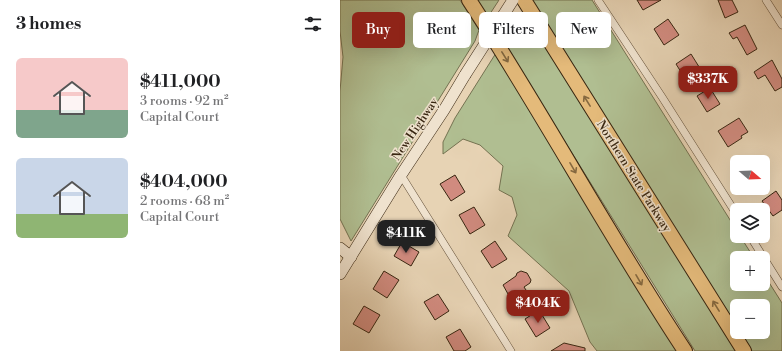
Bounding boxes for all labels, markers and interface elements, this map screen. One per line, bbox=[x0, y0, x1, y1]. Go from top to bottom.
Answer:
chip: Buy bbox=[352, 12, 405, 48]
chip: Rent bbox=[413, 12, 471, 48]
chip: Filters bbox=[479, 12, 548, 48]
chip: New bbox=[556, 12, 611, 48]
text: 3 homes bbox=[16, 13, 81, 35]
icon: filters bbox=[302, 13, 324, 35]
one-way arrow bbox=[501, 51, 509, 63]
pin: $337K bbox=[680, 66, 736, 100]
text: $411,000 bbox=[140, 71, 221, 93]
text: $337K bbox=[687, 71, 729, 87]
icon: home bbox=[48, 74, 96, 122]
text: 3 rooms · 92 m² bbox=[140, 93, 228, 109]
street label: New Highway bbox=[389, 95, 442, 164]
one-way arrow bbox=[583, 95, 591, 107]
text: Capital Court bbox=[140, 109, 219, 125]
street label: Northern State Parkway bbox=[593, 118, 674, 235]
north arrow bbox=[730, 155, 770, 195]
map controls bbox=[730, 155, 770, 339]
one-way arrow bbox=[569, 162, 577, 174]
text: $404,000 bbox=[140, 171, 228, 193]
icon: home bbox=[48, 174, 96, 222]
text: 2 rooms · 68 m² bbox=[140, 193, 229, 209]
button: layers bbox=[730, 203, 770, 243]
text: Capital Court bbox=[140, 209, 219, 225]
pin: $411K bbox=[378, 220, 434, 254]
text: $411K bbox=[386, 225, 426, 241]
button: + bbox=[730, 251, 770, 291]
one-way arrow bbox=[635, 274, 643, 286]
pin: $404K bbox=[510, 290, 566, 324]
text: $404K bbox=[515, 295, 561, 311]
button: − bbox=[730, 299, 770, 339]
one-way arrow bbox=[712, 301, 720, 312]

